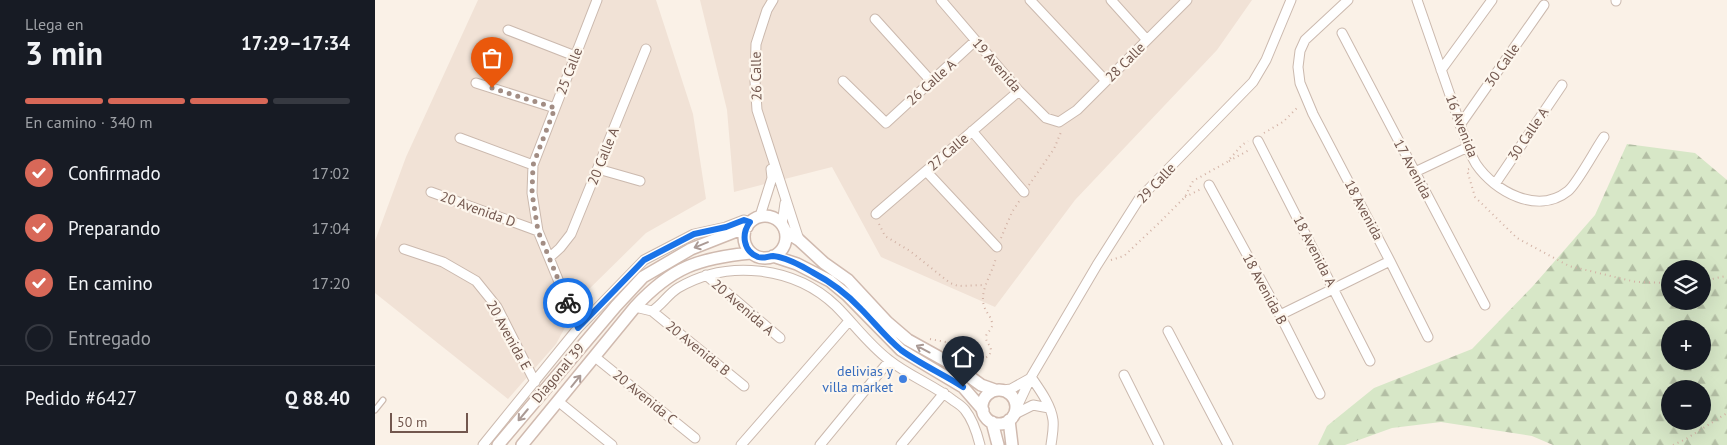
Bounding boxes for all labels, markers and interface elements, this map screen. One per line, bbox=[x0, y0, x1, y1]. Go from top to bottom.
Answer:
text: Llega en bbox=[25, 14, 84, 34]
text: 17:29–17:34 bbox=[241, 31, 350, 55]
text: 3 min bbox=[25, 32, 103, 74]
street label: 19 Avenida bbox=[969, 34, 1025, 96]
pin bbox=[471, 37, 513, 88]
street label: 28 Calle bbox=[1101, 38, 1149, 86]
street label: 30 Calle bbox=[1481, 40, 1523, 90]
icon: bag bbox=[478, 44, 506, 72]
street label: 25 Calle bbox=[552, 45, 586, 97]
street label: 26 Calle bbox=[747, 51, 765, 101]
street label: 26 Calle A bbox=[903, 55, 960, 109]
street label: 16 Avenida bbox=[1442, 92, 1482, 160]
street label: 30 Calle A bbox=[1504, 103, 1553, 164]
text: En camino · 340 m bbox=[25, 112, 153, 132]
street label: 20 Calle A bbox=[583, 124, 623, 187]
street label: 27 Calle bbox=[924, 129, 972, 175]
street label: 17 Avenida bbox=[1390, 136, 1436, 202]
icon: check bbox=[25, 159, 53, 187]
street label: 29 Calle bbox=[1133, 159, 1179, 207]
text: Confirmado bbox=[68, 161, 161, 185]
text: 17:02 bbox=[312, 163, 350, 183]
street label: 18 Avenida bbox=[1341, 177, 1387, 243]
street label: 20 Avenida D bbox=[438, 187, 518, 231]
street label: 18 Avenida A bbox=[1289, 212, 1341, 290]
icon: check bbox=[25, 214, 53, 242]
text: Preparando bbox=[68, 216, 160, 240]
text: 17:04 bbox=[312, 218, 350, 238]
one-way arrow bbox=[694, 241, 709, 250]
street label: 18 Avenida B bbox=[1239, 250, 1291, 328]
map controls bbox=[1661, 260, 1711, 430]
button: layers bbox=[1661, 260, 1711, 310]
icon: check bbox=[25, 269, 53, 297]
text: En camino bbox=[68, 271, 153, 295]
text: 17:20 bbox=[312, 273, 350, 293]
street label: 20 Avenida A bbox=[708, 275, 779, 340]
courier bbox=[543, 278, 593, 328]
icon: bike bbox=[554, 289, 582, 317]
street label: 20 Avenida E bbox=[482, 297, 536, 373]
street label: 20 Avenida B bbox=[662, 317, 734, 379]
button: + bbox=[1661, 320, 1711, 370]
text: Entregado bbox=[68, 326, 151, 350]
pin bbox=[942, 336, 984, 387]
street label: Diagonal 39 bbox=[528, 339, 588, 407]
icon: home bbox=[949, 343, 977, 371]
one-way arrow bbox=[915, 344, 930, 354]
place label: delivias y villa market bbox=[822, 362, 893, 396]
street label: 20 Avenida C bbox=[609, 366, 681, 428]
marker: delivias y villa market bbox=[897, 373, 909, 385]
one-way arrow bbox=[570, 374, 581, 387]
button: − bbox=[1661, 380, 1711, 430]
text: Pedido #6427 bbox=[25, 386, 137, 410]
text: Q 88.40 bbox=[285, 386, 350, 410]
one-way arrow bbox=[517, 409, 529, 422]
scale bar bbox=[390, 410, 467, 433]
text: 50 m bbox=[397, 413, 427, 431]

